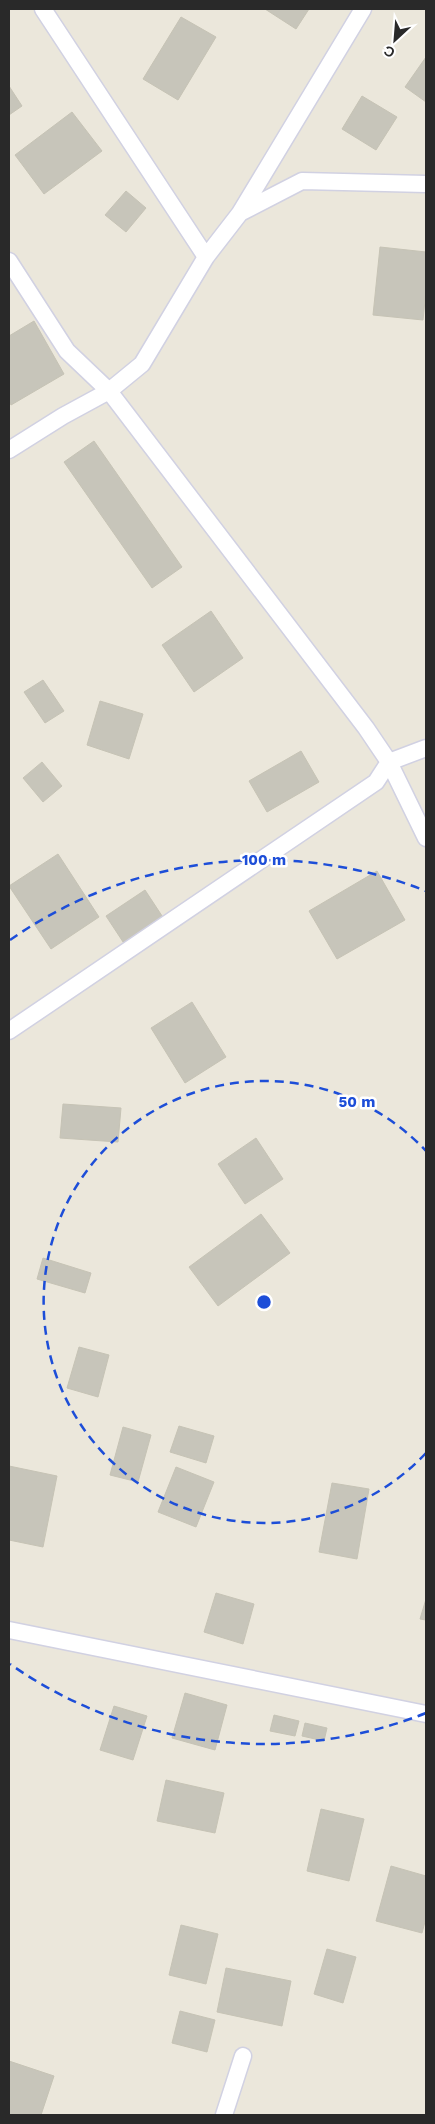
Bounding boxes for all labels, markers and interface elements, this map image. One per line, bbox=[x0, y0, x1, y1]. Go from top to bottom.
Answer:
north arrow bbox=[370, 15, 420, 65]
text: С bbox=[381, 42, 397, 61]
text: 100 m bbox=[242, 851, 286, 869]
text: 50 m bbox=[339, 1093, 375, 1111]
centre of rings bbox=[255, 1293, 273, 1311]

